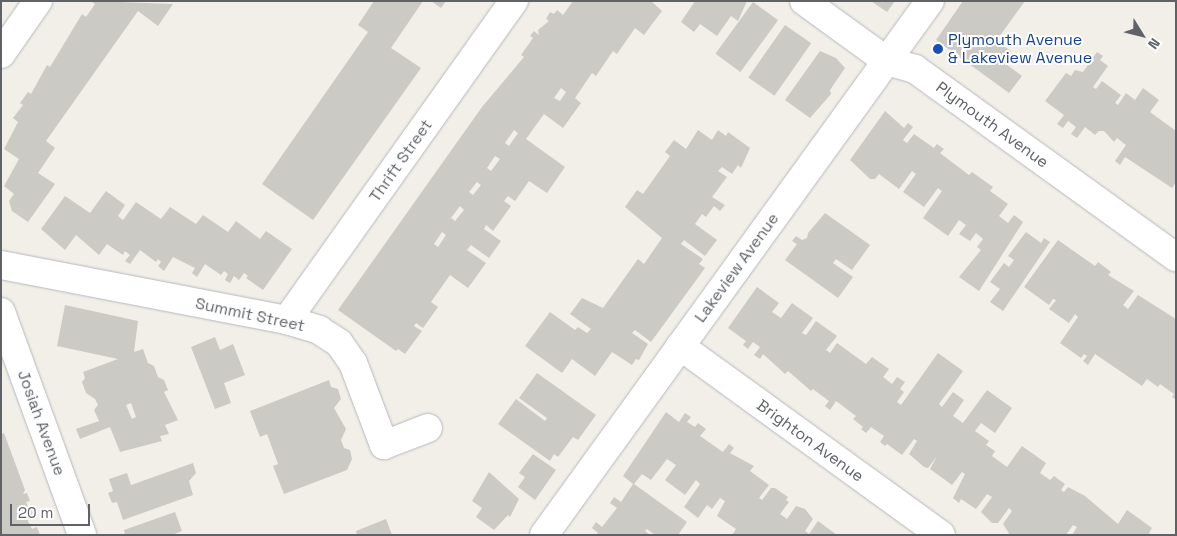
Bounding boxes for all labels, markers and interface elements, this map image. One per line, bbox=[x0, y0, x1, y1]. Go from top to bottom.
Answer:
north arrow bbox=[1117, 10, 1167, 60]
place label: Plymouth Avenue & Lakeview Avenue bbox=[948, 30, 1092, 68]
text: N bbox=[1144, 35, 1164, 53]
marker: Plymouth Avenue & Lakeview Avenue bbox=[932, 43, 944, 55]
street label: Plymouth Avenue bbox=[932, 78, 1052, 172]
street label: Thrift Street bbox=[366, 116, 436, 206]
street label: Lakeview Avenue bbox=[691, 210, 783, 326]
street label: Summit Street bbox=[194, 294, 306, 336]
street label: Josiah Avenue bbox=[13, 368, 69, 478]
street label: Brighton Avenue bbox=[753, 396, 867, 486]
scale bar bbox=[12, 494, 92, 526]
text: 20 m bbox=[18, 503, 53, 522]

